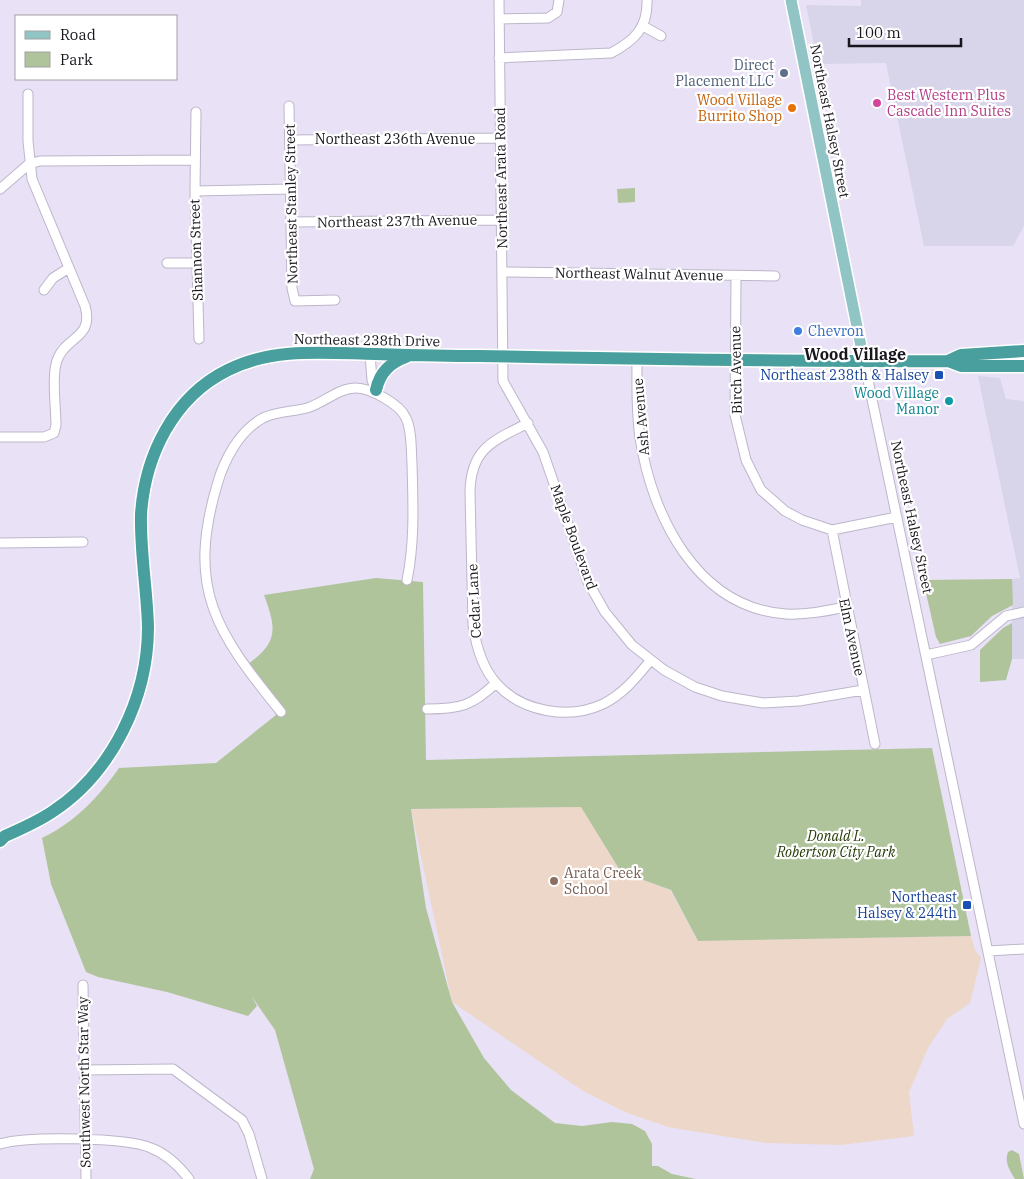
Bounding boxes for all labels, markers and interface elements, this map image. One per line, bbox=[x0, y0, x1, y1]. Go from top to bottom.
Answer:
legend bbox=[15, 15, 178, 80]
scale bar bbox=[849, 15, 962, 47]
text: 100 m bbox=[856, 23, 901, 42]
text: Road bbox=[60, 25, 96, 44]
street label: Northeast Halsey Street bbox=[806, 43, 854, 199]
text: Park bbox=[60, 50, 93, 69]
place label: Direct Placement LLC bbox=[675, 56, 774, 90]
marker: Direct Placement LLC bbox=[778, 67, 790, 79]
place label: Best Western Plus Cascade Inn Suites bbox=[887, 86, 1011, 120]
place label: Wood Village Burrito Shop bbox=[697, 91, 782, 125]
marker: Best Western Plus Cascade Inn Suites bbox=[871, 97, 883, 109]
marker: Wood Village Burrito Shop bbox=[786, 102, 798, 114]
street label: Northeast Arata Road bbox=[491, 107, 511, 249]
street label: Northeast Stanley Street bbox=[281, 124, 301, 284]
street label: Northeast 236th Avenue bbox=[315, 130, 475, 148]
street label: Shannon Street bbox=[185, 199, 207, 301]
street label: Northeast 237th Avenue bbox=[317, 211, 477, 231]
street label: Northeast Walnut Avenue bbox=[555, 264, 723, 284]
place label: Chevron bbox=[808, 322, 864, 340]
marker: Chevron bbox=[792, 325, 804, 337]
street label: Birch Avenue bbox=[726, 326, 746, 414]
street label: Northeast 238th Drive bbox=[294, 330, 440, 350]
district label: Wood Village bbox=[804, 344, 906, 364]
place label: Northeast 238th & Halsey bbox=[760, 366, 930, 384]
marker: Northeast 238th & Halsey bbox=[933, 369, 945, 381]
street label: Ash Avenue bbox=[629, 378, 653, 456]
place label: Wood Village Manor bbox=[854, 384, 940, 418]
marker: Wood Village Manor bbox=[943, 395, 955, 407]
street label: Northeast Halsey Street bbox=[887, 439, 937, 595]
street label: Maple Boulevard bbox=[547, 482, 602, 593]
street label: Cedar Lane bbox=[463, 563, 485, 639]
street label: Elm Avenue bbox=[835, 596, 869, 678]
park label: Donald L. Robertson City Park bbox=[776, 827, 896, 861]
place label: Arata Creek School bbox=[564, 864, 642, 898]
marker: Arata Creek School bbox=[548, 875, 560, 887]
place label: Northeast Halsey & 244th bbox=[857, 888, 957, 922]
marker: Northeast Halsey & 244th bbox=[961, 899, 973, 911]
street label: Southwest North Star Way bbox=[73, 996, 94, 1168]

